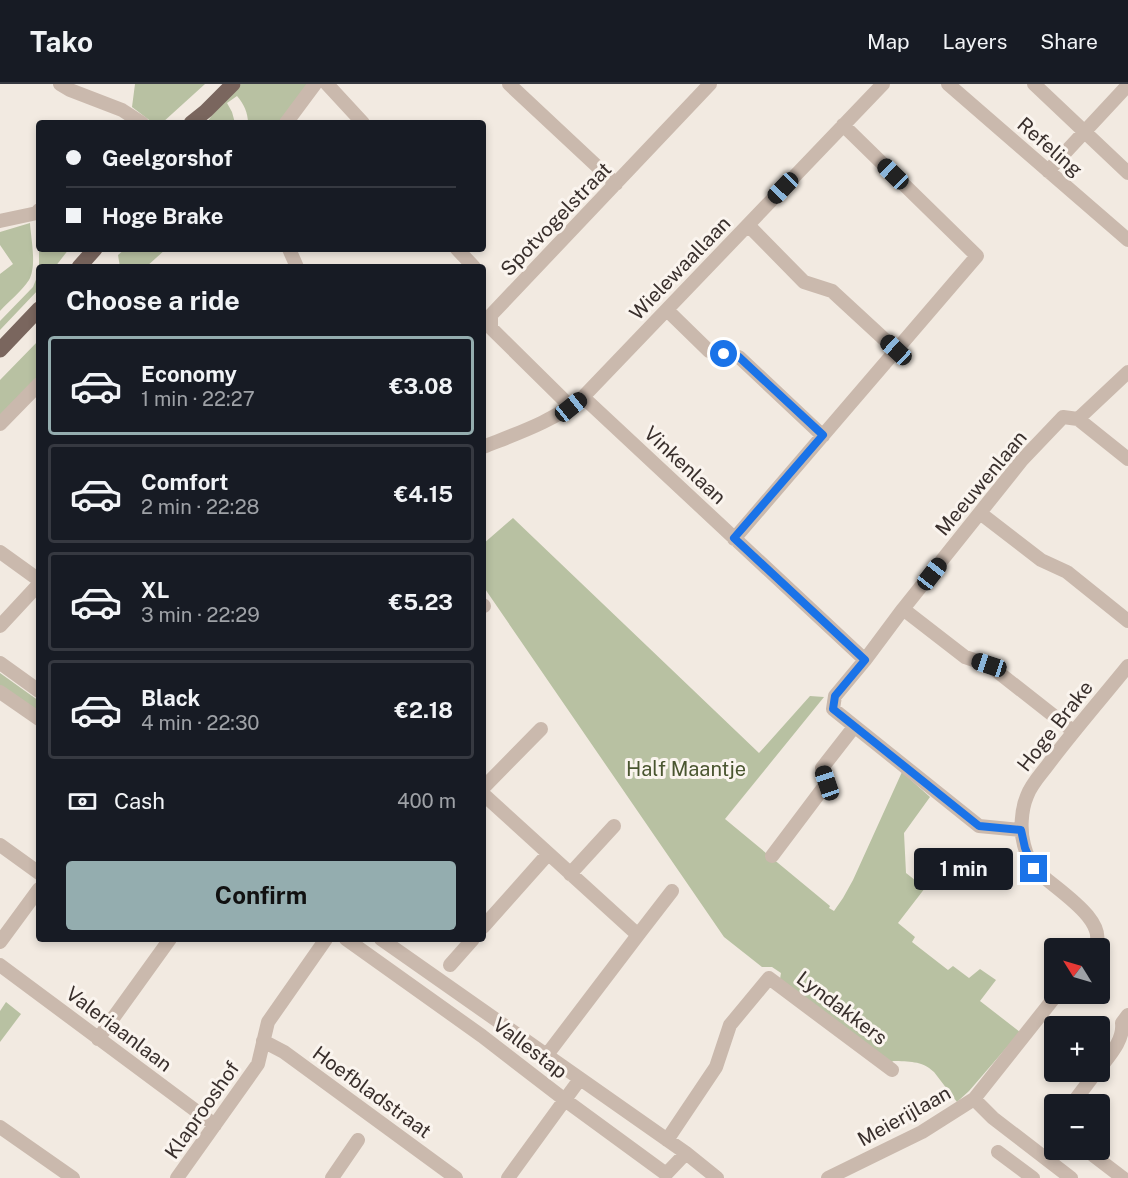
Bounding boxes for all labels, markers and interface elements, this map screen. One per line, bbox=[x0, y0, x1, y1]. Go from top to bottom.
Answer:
text: Tako bbox=[30, 25, 93, 58]
text: Map bbox=[867, 29, 910, 54]
text: Layers bbox=[943, 29, 1007, 54]
text: Share bbox=[1040, 29, 1098, 54]
street label: Refeling bbox=[1013, 112, 1087, 182]
text: Geelgorshof bbox=[102, 145, 232, 171]
car bbox=[874, 155, 912, 193]
street label: Spotvogelstraat bbox=[496, 157, 616, 281]
car bbox=[764, 169, 802, 207]
text: Hoge Brake bbox=[102, 203, 223, 229]
street label: Wielewaallaan bbox=[625, 211, 735, 325]
text: Choose a ride bbox=[66, 284, 240, 316]
car bbox=[877, 331, 915, 369]
route start bbox=[710, 340, 737, 367]
icon: car bbox=[69, 359, 123, 413]
text: Economy bbox=[141, 361, 237, 387]
text: €3.08 bbox=[389, 373, 453, 399]
text: 1 min · 22:27 bbox=[141, 387, 255, 411]
car bbox=[551, 389, 591, 425]
street label: Vinkenlaan bbox=[639, 421, 731, 509]
street label: Meeuwenlaan bbox=[930, 426, 1032, 540]
icon: car bbox=[69, 467, 123, 521]
text: Comfort bbox=[141, 469, 228, 495]
text: €4.15 bbox=[394, 481, 453, 507]
text: 2 min · 22:28 bbox=[141, 495, 260, 519]
car bbox=[914, 554, 950, 594]
icon: car bbox=[69, 575, 123, 629]
text: XL bbox=[141, 577, 169, 603]
text: €5.23 bbox=[389, 589, 453, 615]
text: 3 min · 22:29 bbox=[141, 603, 260, 627]
car bbox=[969, 651, 1009, 679]
street label: Hoge Brake bbox=[1012, 676, 1098, 776]
icon: car bbox=[69, 683, 123, 737]
text: Black bbox=[141, 685, 200, 711]
text: €2.18 bbox=[395, 697, 453, 723]
text: 4 min · 22:30 bbox=[141, 711, 260, 735]
park label: Half Maantje bbox=[626, 757, 746, 781]
car bbox=[813, 763, 841, 803]
icon: cash bbox=[66, 785, 99, 818]
text: Cash bbox=[114, 788, 165, 814]
text: 400 m bbox=[397, 789, 456, 813]
callout: 1 min bbox=[914, 848, 1013, 890]
route end bbox=[1020, 855, 1047, 882]
text: 1 min bbox=[939, 857, 988, 881]
button: Confirm bbox=[66, 861, 456, 930]
north arrow bbox=[1044, 938, 1110, 1004]
map controls bbox=[1044, 938, 1110, 1160]
street label: Lyndakkers bbox=[792, 966, 892, 1050]
street label: Valeriaanlaan bbox=[61, 981, 177, 1077]
street label: Vallestap bbox=[488, 1012, 572, 1084]
button: + bbox=[1044, 1016, 1110, 1082]
street label: Hoefbladstraat bbox=[308, 1041, 436, 1143]
street label: Klaprooshof bbox=[160, 1057, 244, 1163]
street label: Meierijlaan bbox=[853, 1081, 955, 1151]
button: − bbox=[1044, 1094, 1110, 1160]

